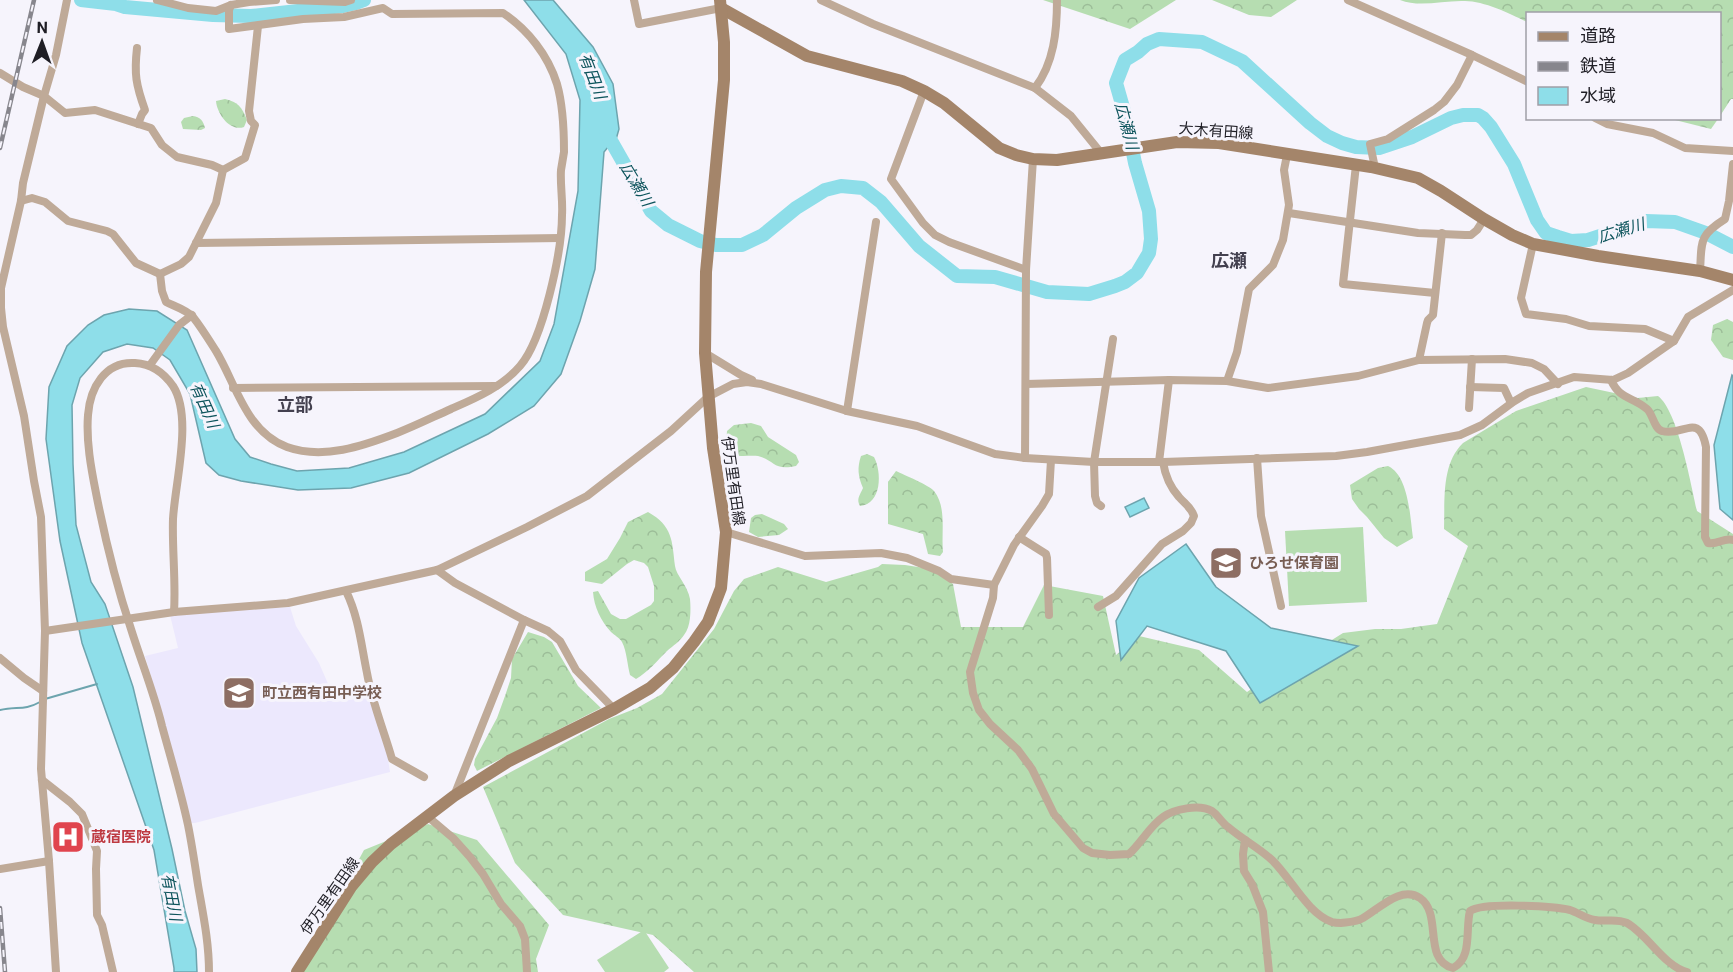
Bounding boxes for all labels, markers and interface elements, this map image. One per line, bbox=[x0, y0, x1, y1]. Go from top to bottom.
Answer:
north arrow bbox=[12, 12, 72, 72]
legend bbox=[1526, 12, 1721, 120]
text: N bbox=[36, 18, 48, 37]
text: 道路 bbox=[1580, 25, 1616, 46]
water label: 有田川 bbox=[575, 50, 611, 104]
text: 鉄道 bbox=[1580, 55, 1616, 76]
text: 水域 bbox=[1580, 85, 1616, 106]
water label: 広瀬川 bbox=[1111, 100, 1142, 154]
street label: 大木有田線 bbox=[1178, 119, 1254, 143]
water label: 広瀬川 bbox=[616, 159, 658, 211]
water label: 広瀬川 bbox=[1595, 214, 1649, 247]
district label: 広瀬 bbox=[1211, 250, 1247, 271]
water label: 有田川 bbox=[186, 379, 224, 433]
district label: 立部 bbox=[277, 394, 313, 415]
street label: 伊万里有田線 bbox=[718, 435, 748, 527]
school or university icon: ひろせ保育園 bbox=[1208, 545, 1244, 581]
place label: ひろせ保育園 bbox=[1249, 554, 1339, 572]
school or university icon: 町立西有田中学校 bbox=[221, 675, 257, 711]
place label: 町立西有田中学校 bbox=[262, 684, 382, 702]
hospital icon: 蔵宿医院 bbox=[50, 819, 86, 855]
place label: 蔵宿医院 bbox=[91, 828, 151, 846]
street label: 伊万里有田線 bbox=[297, 854, 363, 938]
water label: 有田川 bbox=[158, 872, 186, 924]

